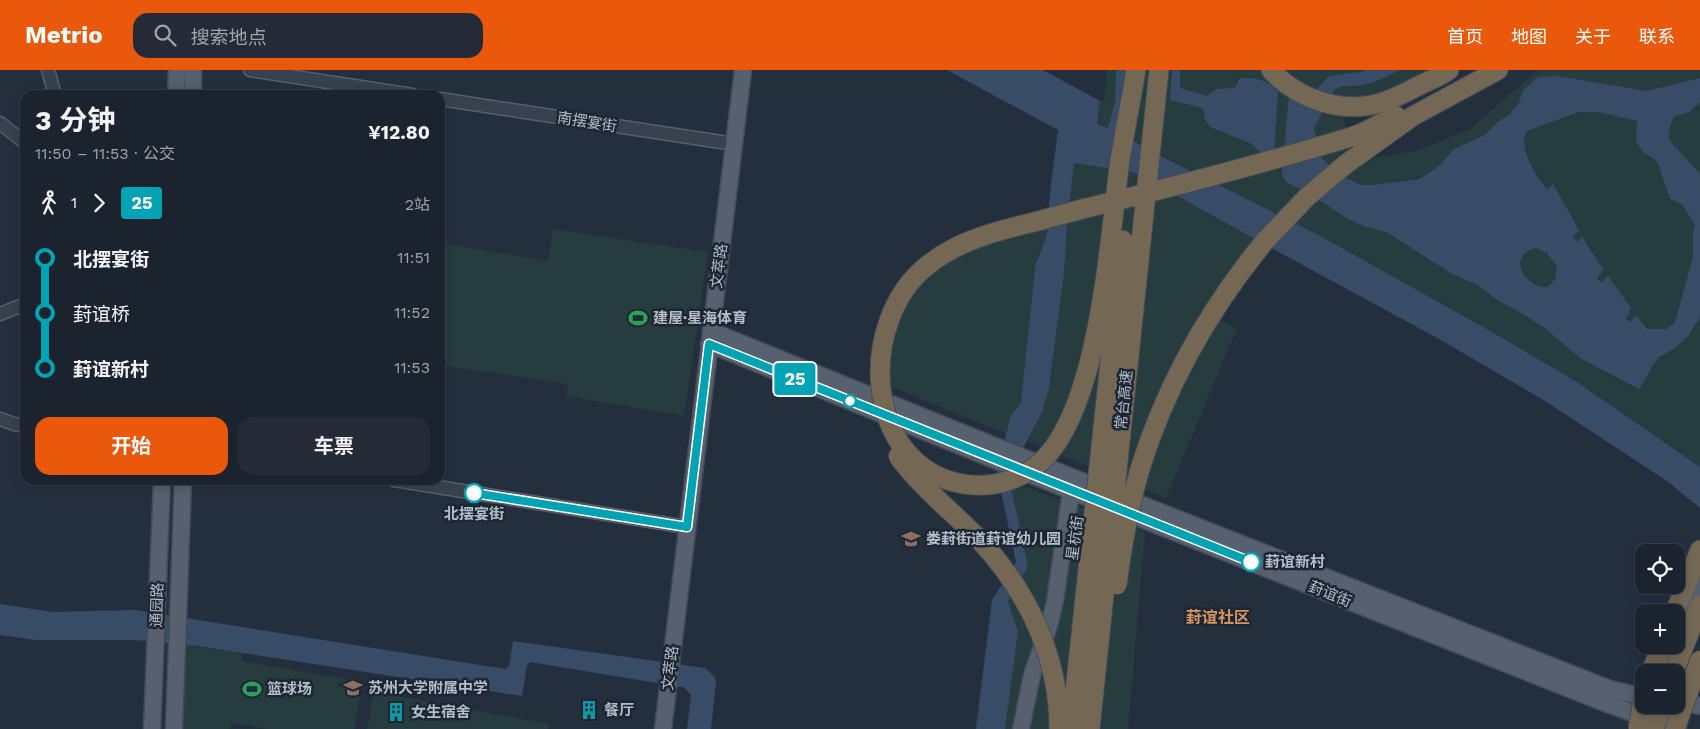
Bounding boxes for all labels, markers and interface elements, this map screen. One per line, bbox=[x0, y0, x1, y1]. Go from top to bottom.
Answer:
search box bbox=[133, 13, 483, 58]
text: Metrio bbox=[25, 21, 103, 49]
icon: search bbox=[151, 21, 179, 49]
text: 搜索地点 bbox=[191, 26, 267, 49]
text: 首页 bbox=[1447, 26, 1483, 47]
text: 地图 bbox=[1511, 26, 1547, 47]
text: 关于 bbox=[1575, 26, 1611, 47]
text: 联系 bbox=[1639, 26, 1675, 47]
text: 3 分钟 bbox=[35, 104, 116, 137]
street label: 南摆宴街 bbox=[556, 108, 618, 136]
text: ¥12.80 bbox=[368, 121, 430, 144]
text: 11:50 – 11:53 · 公交 bbox=[35, 144, 175, 163]
icon: walk bbox=[35, 189, 63, 217]
icon: forward bbox=[85, 189, 113, 217]
text: 25 bbox=[131, 192, 152, 213]
text: 1 bbox=[71, 193, 77, 212]
text: 2站 bbox=[405, 195, 430, 214]
street label: 文萃路 bbox=[707, 243, 731, 289]
text: 北摆宴街 bbox=[73, 248, 149, 271]
text: 11:51 bbox=[397, 248, 430, 267]
text: 葑谊桥 bbox=[73, 303, 130, 326]
text: 11:52 bbox=[394, 303, 430, 322]
sports icon: 建屋·星海体育 bbox=[627, 307, 649, 329]
place label: 建屋·星海体育 bbox=[653, 309, 747, 327]
text: 葑谊新村 bbox=[73, 358, 149, 381]
text: 11:53 bbox=[394, 358, 430, 377]
line badge: 25 bbox=[772, 363, 818, 395]
text: 25 bbox=[784, 368, 806, 389]
street label: 常台高速 bbox=[1112, 369, 1136, 431]
unlabelled marker bbox=[843, 394, 857, 408]
button: 开始 bbox=[35, 417, 228, 475]
button: 车票 bbox=[238, 417, 430, 475]
marker: 北摆宴街 bbox=[464, 483, 484, 503]
place label: 北摆宴街 bbox=[444, 505, 504, 523]
street label: 星杭街 bbox=[1063, 514, 1087, 562]
school or university icon: 娄葑街道葑谊幼儿园 bbox=[900, 528, 922, 550]
place label: 娄葑街道葑谊幼儿园 bbox=[926, 530, 1061, 548]
map controls bbox=[1635, 544, 1685, 714]
button: locate bbox=[1635, 544, 1685, 594]
marker: 葑谊新村 bbox=[1241, 552, 1261, 572]
place label: 葑谊新村 bbox=[1265, 553, 1325, 571]
street label: 葑谊街 bbox=[1306, 577, 1354, 611]
street label: 通园路 bbox=[147, 582, 167, 628]
button: + bbox=[1635, 604, 1685, 654]
district label: 葑谊社区 bbox=[1186, 608, 1250, 627]
street label: 文萃路 bbox=[658, 645, 682, 691]
button: − bbox=[1635, 664, 1685, 714]
school or university icon: 苏州大学附属中学 bbox=[342, 677, 364, 699]
sports icon: 篮球场 bbox=[241, 678, 263, 700]
place label: 苏州大学附属中学 bbox=[368, 679, 488, 697]
place label: 篮球场 bbox=[267, 680, 312, 698]
building icon: 餐厅 bbox=[578, 699, 600, 721]
building icon: 女生宿舍 bbox=[385, 701, 407, 723]
place label: 餐厅 bbox=[604, 701, 634, 719]
place label: 女生宿舍 bbox=[411, 703, 471, 721]

